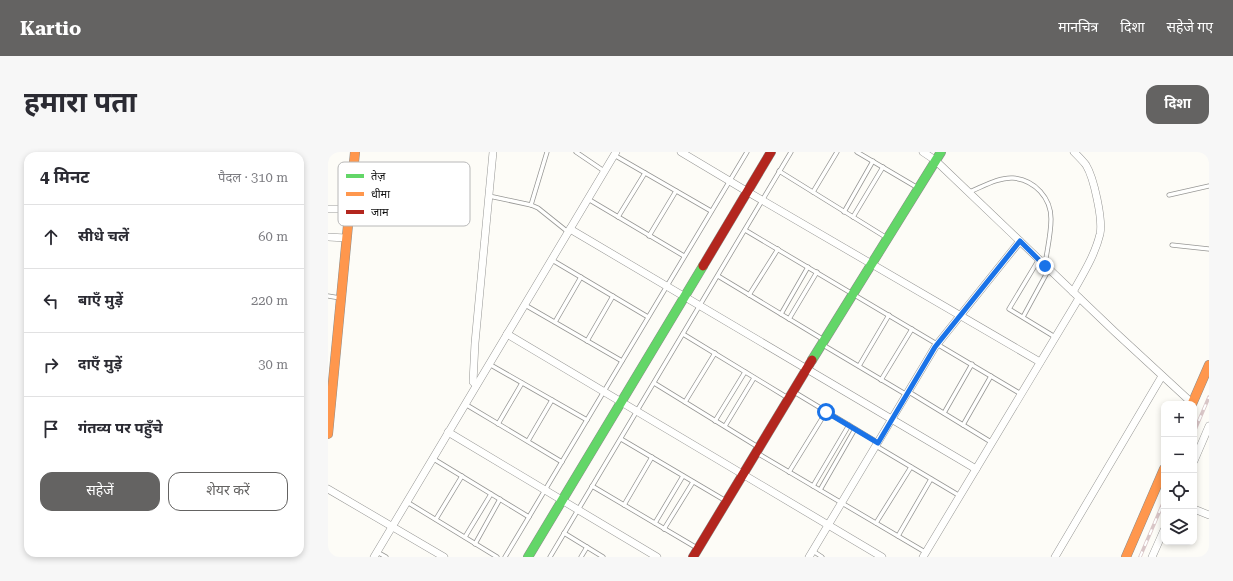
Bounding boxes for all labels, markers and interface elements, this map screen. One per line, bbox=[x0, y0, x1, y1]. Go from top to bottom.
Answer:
text: Kartio bbox=[20, 17, 81, 40]
text: मानचित्र bbox=[1058, 19, 1098, 35]
text: दिशा bbox=[1120, 19, 1145, 35]
text: सहेजे गए bbox=[1167, 19, 1213, 35]
button: दिशा bbox=[1146, 85, 1209, 124]
text: हमारा पता bbox=[24, 86, 137, 119]
legend bbox=[338, 162, 470, 226]
text: 4 मिनट bbox=[40, 167, 90, 187]
text: पैदल · 310 m bbox=[218, 170, 288, 185]
text: तेज़ bbox=[371, 170, 386, 183]
text: धीमा bbox=[371, 188, 390, 201]
text: जाम bbox=[371, 206, 389, 219]
icon: ahead bbox=[40, 226, 62, 248]
text: सीधे चलें bbox=[78, 227, 129, 245]
text: 60 m bbox=[258, 229, 288, 244]
route end bbox=[1036, 257, 1054, 275]
icon: left bbox=[40, 290, 62, 312]
text: बाएँ मुड़ें bbox=[78, 291, 123, 309]
text: 220 m bbox=[251, 293, 288, 308]
icon: right bbox=[40, 354, 62, 376]
text: दाएँ मुड़ें bbox=[78, 355, 122, 373]
text: 30 m bbox=[258, 357, 288, 372]
map controls bbox=[1161, 401, 1197, 545]
button: + bbox=[1161, 401, 1197, 437]
route start bbox=[817, 403, 835, 421]
icon: arrive bbox=[40, 418, 62, 440]
text: गंतव्य पर पहुँचे bbox=[78, 419, 163, 437]
button: − bbox=[1161, 437, 1197, 473]
button: सहेजें bbox=[40, 472, 160, 511]
button: शेयर करें bbox=[168, 472, 288, 511]
button: locate bbox=[1161, 473, 1197, 509]
button: layers bbox=[1161, 509, 1197, 545]

